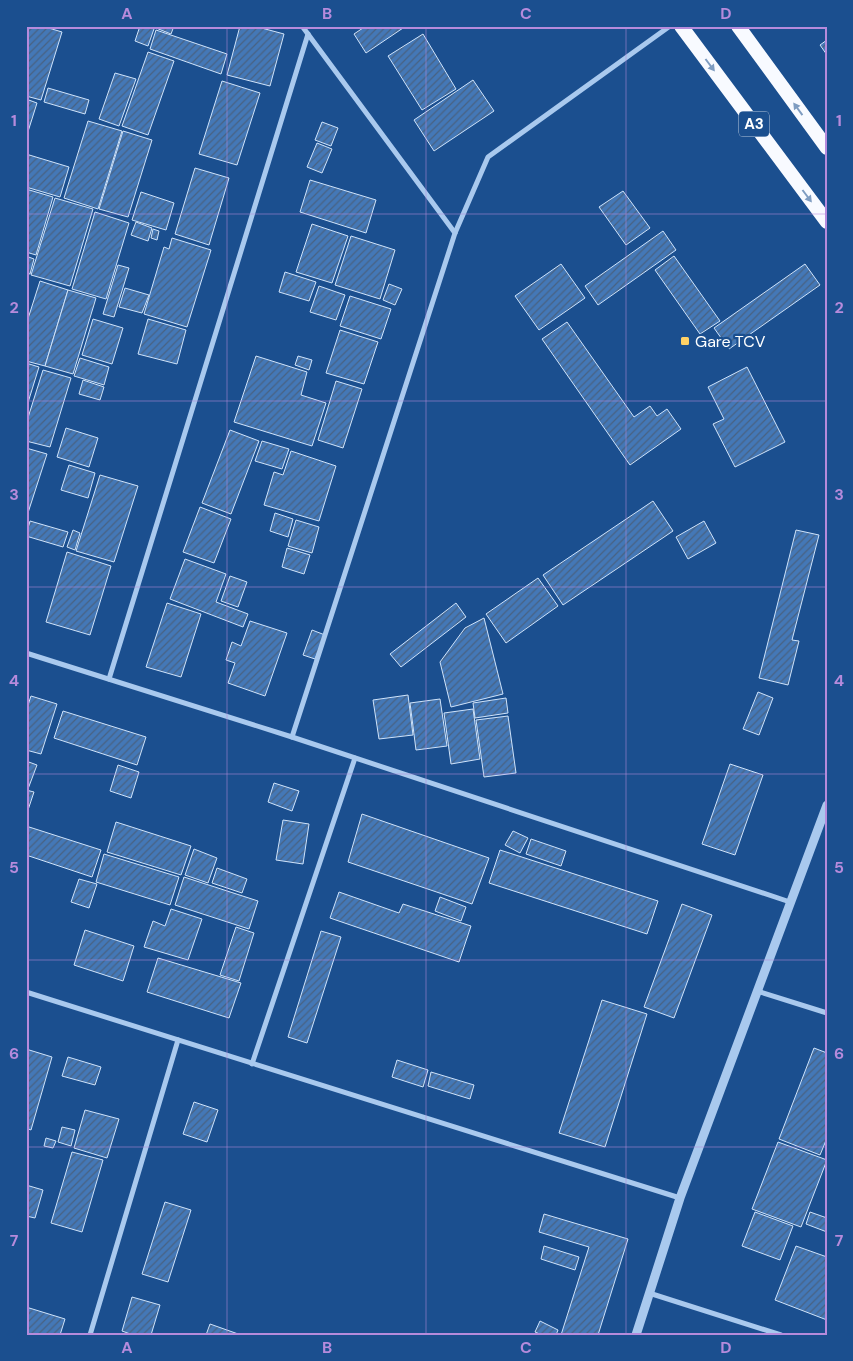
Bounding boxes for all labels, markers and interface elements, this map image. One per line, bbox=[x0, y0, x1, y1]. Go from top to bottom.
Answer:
text: A bbox=[121, 3, 133, 24]
text: B bbox=[322, 3, 332, 24]
text: C bbox=[520, 3, 532, 24]
text: D bbox=[720, 3, 732, 24]
one-way arrow bbox=[705, 58, 715, 72]
one-way arrow bbox=[793, 102, 803, 116]
text: 1 bbox=[11, 110, 17, 131]
text: 1 bbox=[836, 110, 842, 131]
road number: A3 bbox=[739, 112, 769, 136]
one-way arrow bbox=[802, 189, 812, 203]
text: 2 bbox=[9, 297, 19, 318]
text: 2 bbox=[834, 297, 844, 318]
place label: Gare TCV bbox=[695, 331, 766, 352]
marker: Gare TCV bbox=[679, 335, 691, 347]
text: 3 bbox=[9, 484, 19, 505]
text: 3 bbox=[834, 484, 844, 505]
text: 4 bbox=[9, 670, 19, 691]
text: 4 bbox=[834, 670, 844, 691]
text: 5 bbox=[9, 857, 19, 878]
text: 5 bbox=[834, 857, 844, 878]
text: 6 bbox=[9, 1043, 19, 1064]
text: 6 bbox=[834, 1043, 844, 1064]
text: 7 bbox=[10, 1230, 19, 1251]
text: 7 bbox=[835, 1230, 844, 1251]
text: A bbox=[121, 1337, 133, 1358]
text: B bbox=[322, 1337, 332, 1358]
text: C bbox=[520, 1337, 532, 1358]
text: D bbox=[720, 1337, 732, 1358]

